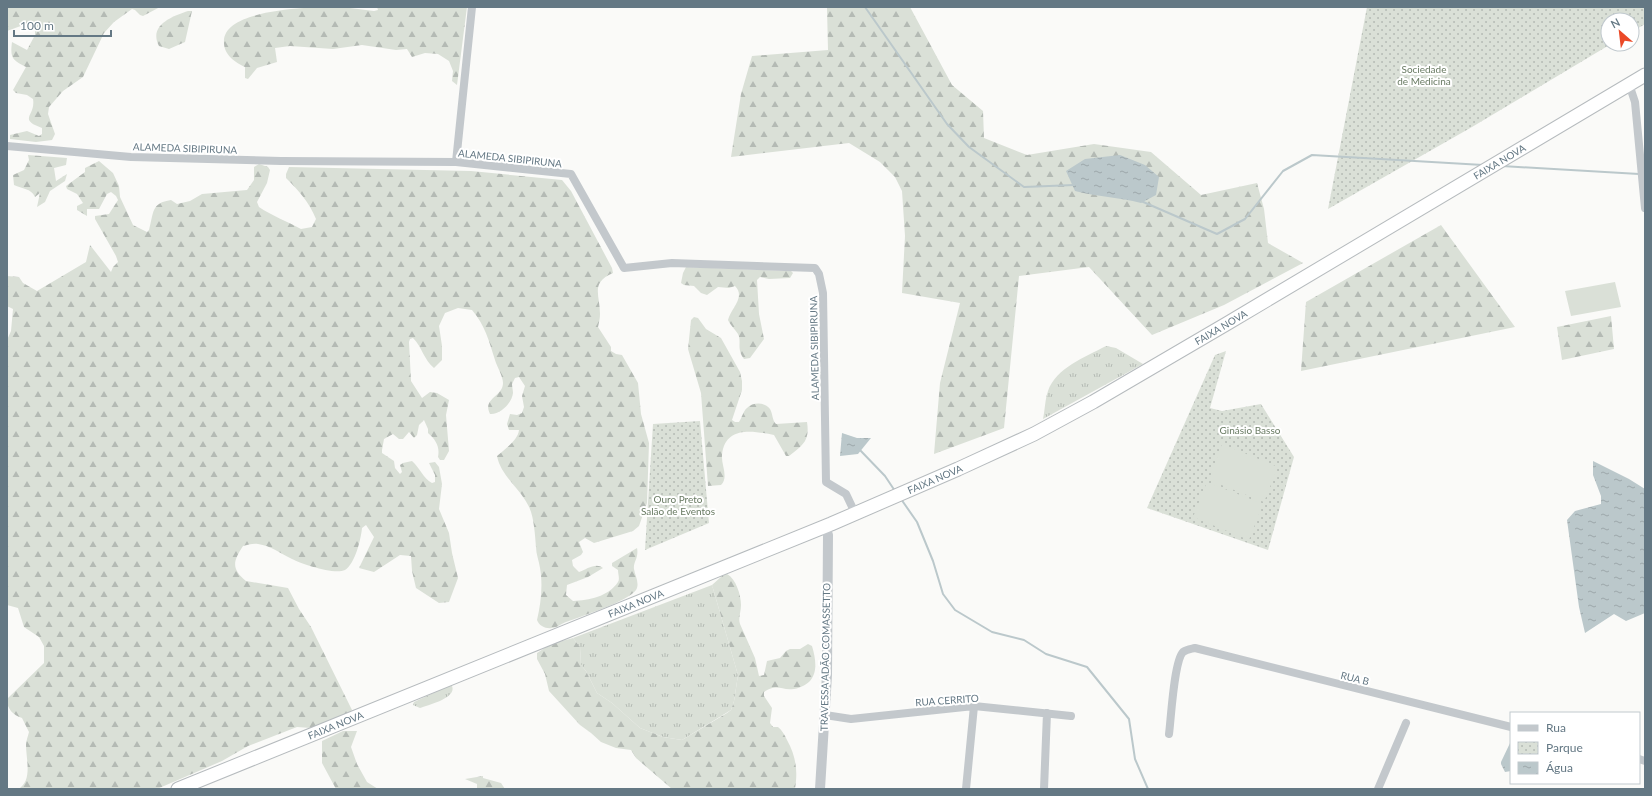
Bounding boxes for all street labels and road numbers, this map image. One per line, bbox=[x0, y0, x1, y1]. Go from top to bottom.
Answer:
street label: ALAMEDA SIBIPIRUNA bbox=[133, 140, 238, 156]
street label: FAIXA NOVA bbox=[1471, 141, 1528, 182]
street label: ALAMEDA SIBIPIRUNA bbox=[457, 147, 563, 169]
street label: ALAMEDA SIBIPIRUNA bbox=[807, 295, 821, 400]
street label: FAIXA NOVA bbox=[1192, 307, 1249, 347]
street label: FAIXA NOVA bbox=[906, 462, 965, 496]
street label: TRAVESSA ADÃO COMASSETTO bbox=[818, 583, 832, 731]
street label: FAIXA NOVA bbox=[606, 587, 665, 620]
street label: RUA B bbox=[1340, 669, 1370, 687]
street label: RUA CERRITO bbox=[915, 692, 979, 708]
street label: FAIXA NOVA bbox=[306, 708, 365, 742]

